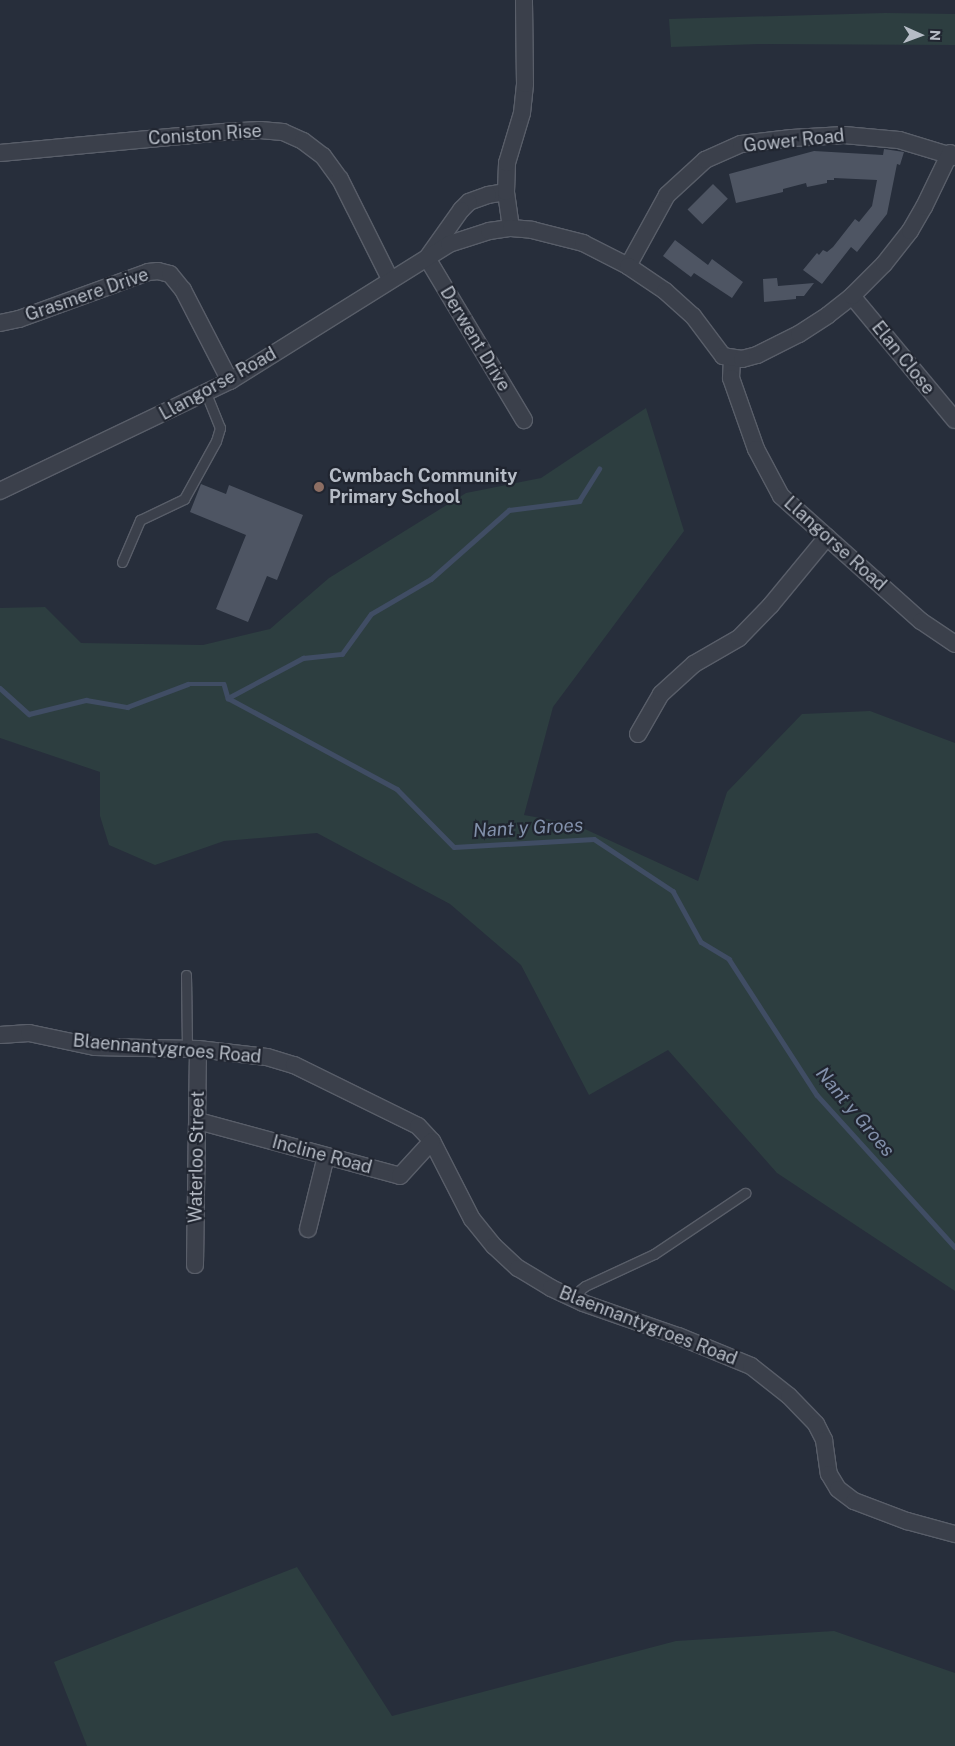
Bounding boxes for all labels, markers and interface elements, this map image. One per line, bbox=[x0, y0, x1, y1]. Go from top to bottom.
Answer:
north arrow bbox=[895, 10, 945, 60]
text: N bbox=[927, 30, 943, 41]
street label: Coniston Rise bbox=[147, 120, 263, 150]
street label: Gower Road bbox=[742, 125, 846, 157]
street label: Grasmere Drive bbox=[22, 264, 152, 326]
street label: Derwent Drive bbox=[435, 283, 515, 395]
street label: Elan Close bbox=[867, 317, 939, 399]
street label: Llangorse Road bbox=[156, 343, 280, 425]
place label: Cwmbach Community Primary School bbox=[329, 466, 517, 508]
marker: Cwmbach Community Primary School bbox=[313, 481, 325, 493]
street label: Llangorse Road bbox=[779, 492, 891, 596]
water label: Nant y Groes bbox=[472, 814, 584, 842]
street label: Blaennantygroes Road bbox=[72, 1030, 262, 1068]
water label: Nant y Groes bbox=[811, 1062, 899, 1162]
street label: Waterloo Street bbox=[185, 1091, 209, 1223]
street label: Incline Road bbox=[270, 1131, 374, 1179]
street label: Blaennantygroes Road bbox=[556, 1282, 740, 1370]

